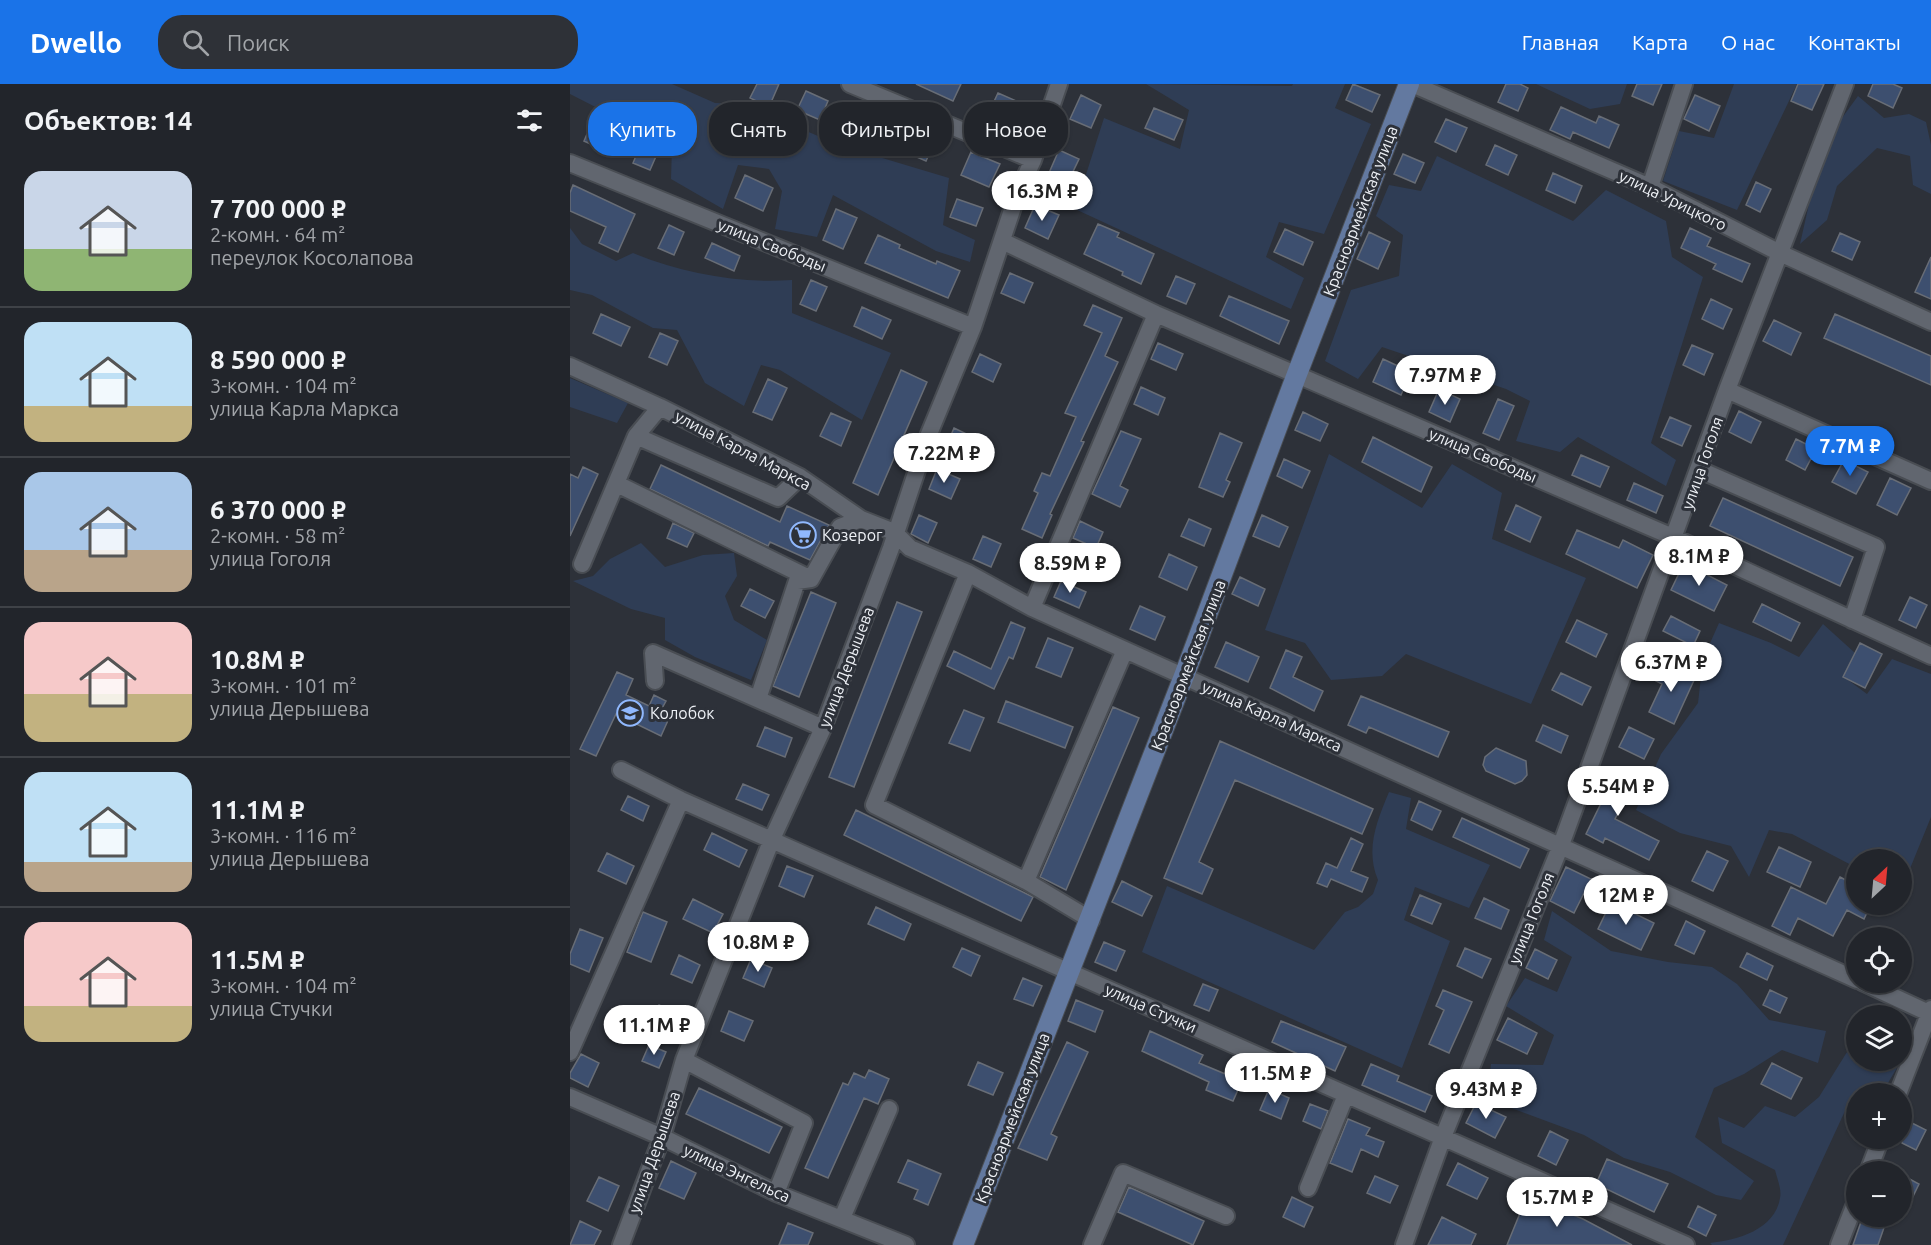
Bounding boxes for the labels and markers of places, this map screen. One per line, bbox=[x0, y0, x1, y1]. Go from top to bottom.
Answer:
pin: 16.3M ₽ bbox=[987, 171, 1097, 222]
pin: 7.97M ₽ bbox=[1390, 355, 1500, 406]
pin: 7.7M ₽ bbox=[1801, 426, 1899, 477]
pin: 7.22M ₽ bbox=[889, 433, 999, 484]
supermarket icon: Козерог bbox=[788, 520, 818, 550]
place label: Козерог bbox=[822, 526, 883, 544]
pin: 8.1M ₽ bbox=[1650, 536, 1748, 587]
pin: 8.59M ₽ bbox=[1015, 543, 1125, 594]
pin: 6.37M ₽ bbox=[1616, 642, 1726, 693]
school or university icon: Колобок bbox=[615, 698, 645, 728]
place label: Колобок bbox=[650, 704, 715, 722]
pin: 5.54M ₽ bbox=[1563, 766, 1673, 817]
pin: 12M ₽ bbox=[1584, 875, 1668, 926]
pin: 10.8M ₽ bbox=[703, 922, 813, 973]
pin: 11.1M ₽ bbox=[599, 1005, 709, 1056]
pin: 11.5M ₽ bbox=[1220, 1053, 1330, 1104]
pin: 9.43M ₽ bbox=[1431, 1069, 1541, 1120]
pin: 15.7M ₽ bbox=[1502, 1177, 1612, 1228]

